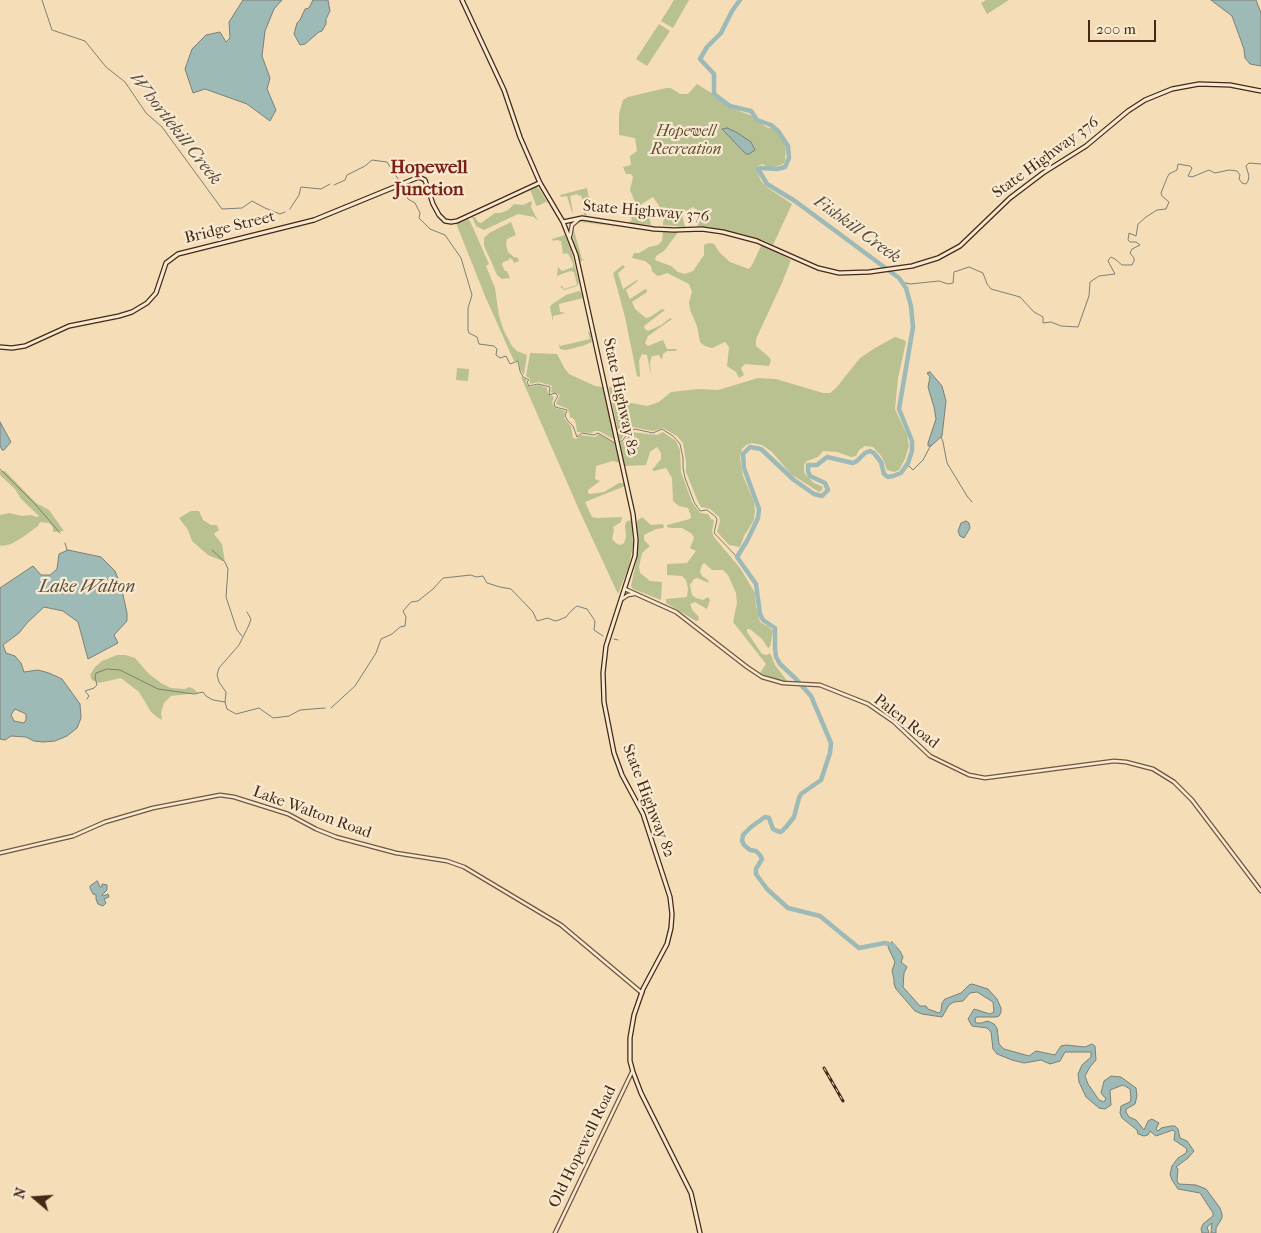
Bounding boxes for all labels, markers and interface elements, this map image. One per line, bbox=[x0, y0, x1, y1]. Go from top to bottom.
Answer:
scale bar bbox=[1091, 10, 1158, 42]
text: 200 m bbox=[1096, 20, 1136, 38]
water label: Whortlekill Creek bbox=[124, 68, 226, 190]
street label: State Highway 376 bbox=[989, 113, 1103, 203]
park label: Hopewell Recreation bbox=[650, 122, 722, 160]
district label: Hopewell Junction bbox=[390, 157, 468, 201]
water label: Fishkill Creek bbox=[809, 191, 905, 269]
street label: State Highway 376 bbox=[582, 197, 710, 227]
street label: Bridge Street bbox=[183, 207, 277, 249]
street label: State Highway 82 bbox=[598, 336, 642, 458]
water label: Lake Walton bbox=[39, 577, 135, 599]
street label: Palen Road bbox=[870, 691, 942, 753]
street label: State Highway 82 bbox=[618, 742, 678, 860]
street label: Lake Walton Road bbox=[250, 783, 374, 843]
street label: Old Hopewell Road bbox=[545, 1083, 621, 1211]
north arrow bbox=[10, 1173, 60, 1223]
text: N bbox=[11, 1186, 30, 1201]

